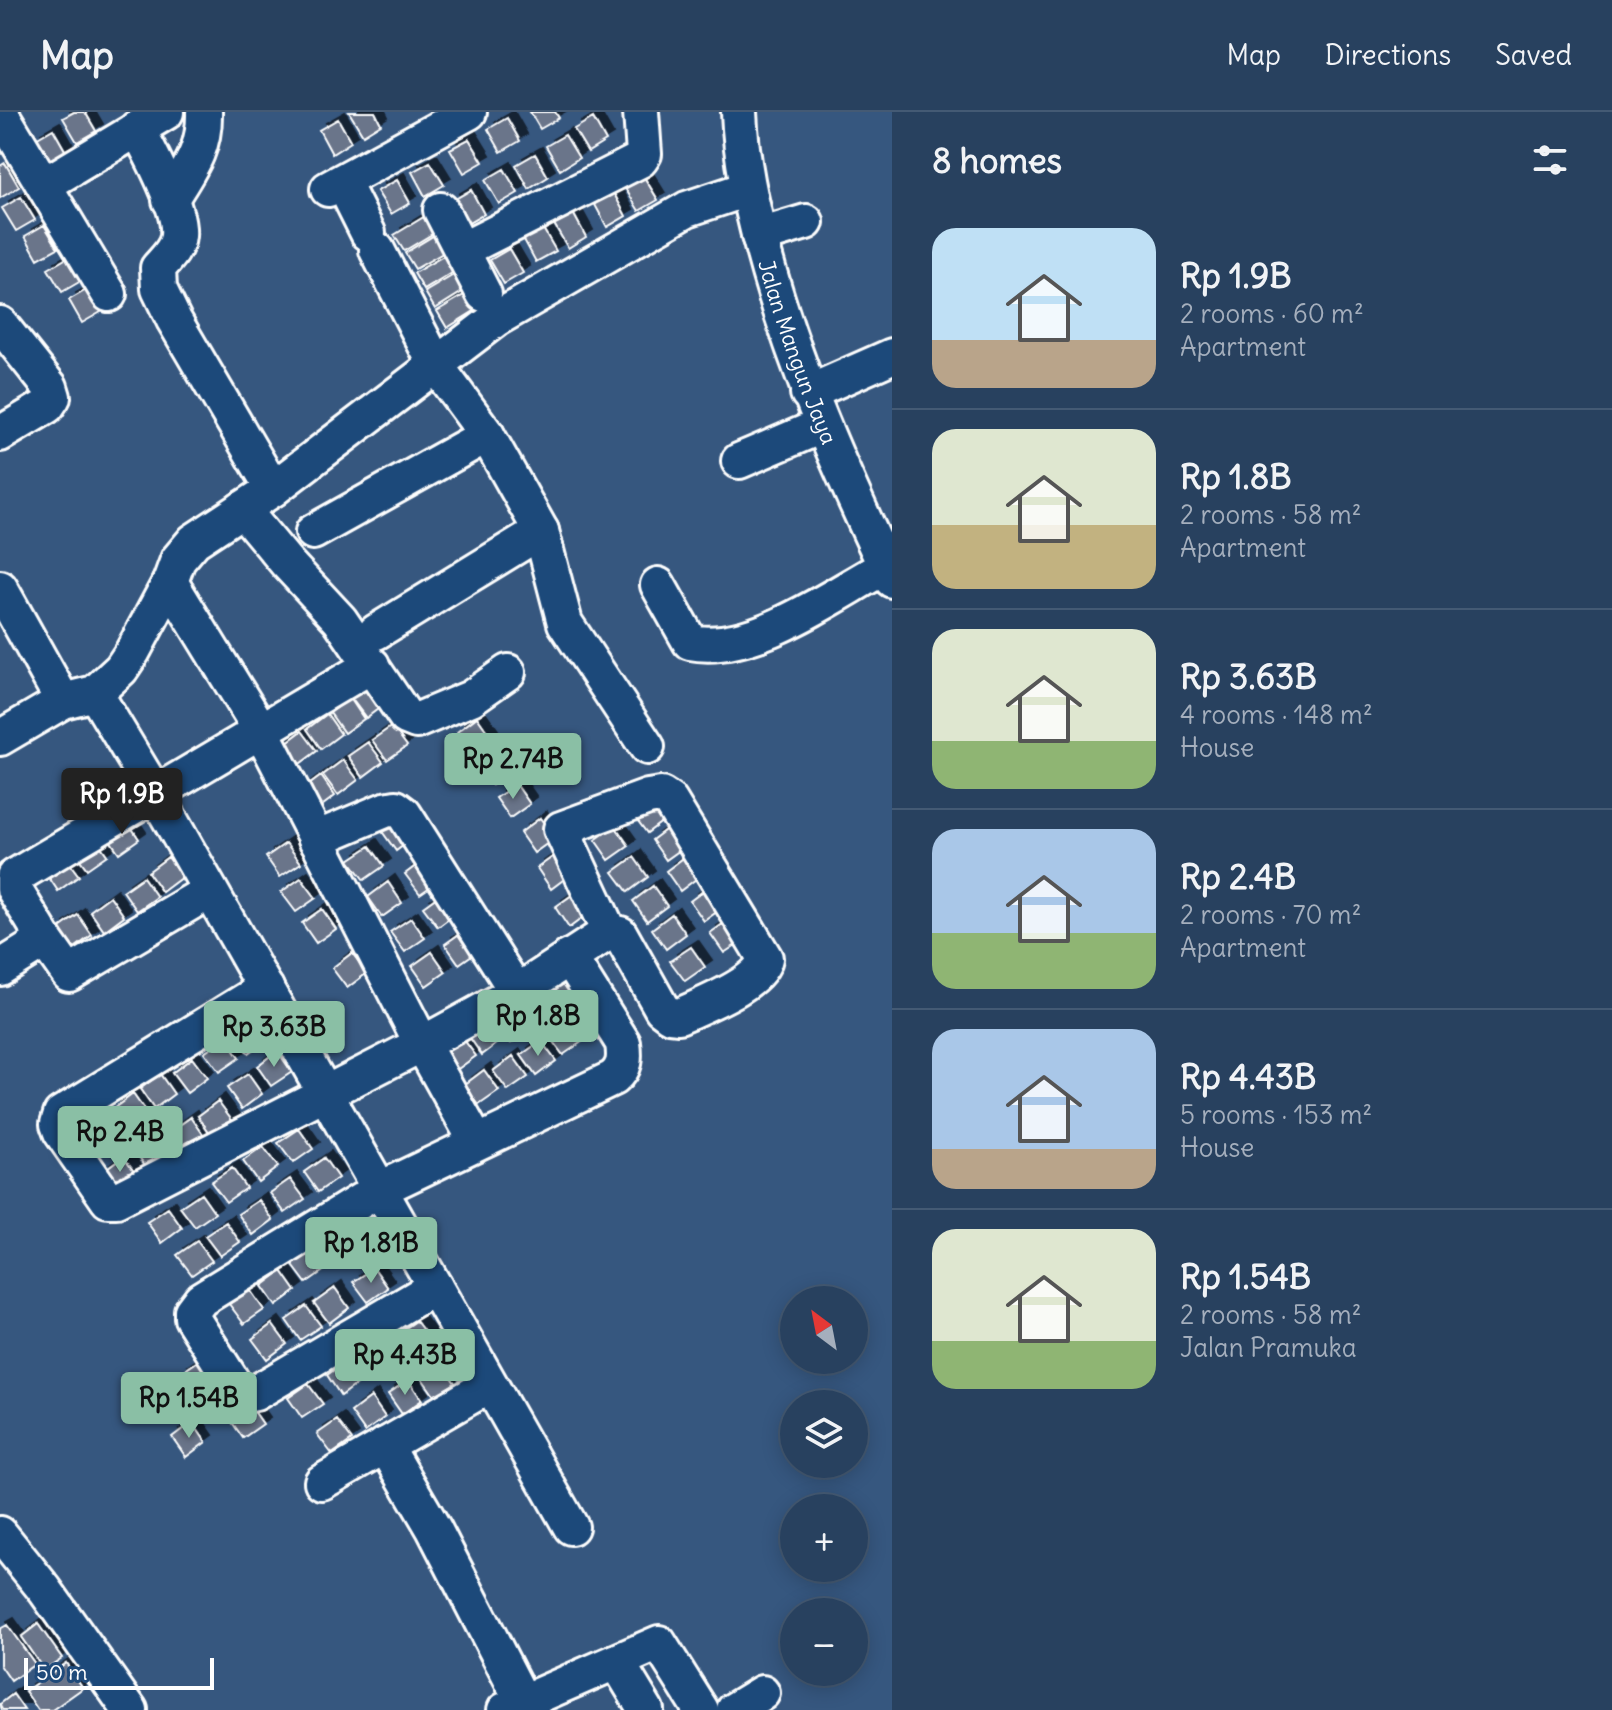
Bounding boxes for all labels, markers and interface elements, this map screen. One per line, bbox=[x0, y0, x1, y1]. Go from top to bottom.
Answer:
text: Map bbox=[40, 32, 114, 79]
text: Map bbox=[1226, 37, 1281, 73]
text: Directions bbox=[1325, 37, 1451, 73]
text: Saved bbox=[1495, 37, 1572, 73]
icon: filters bbox=[1528, 138, 1572, 182]
text: 8 homes bbox=[932, 139, 1062, 182]
text: Rp 1.9B bbox=[1180, 254, 1291, 297]
street label: Jalan Mangun Jaya bbox=[752, 257, 843, 448]
icon: home bbox=[996, 260, 1092, 356]
text: 2 rooms · 60 m² bbox=[1180, 297, 1364, 330]
text: Apartment bbox=[1180, 330, 1306, 363]
text: Rp 1.8B bbox=[1180, 455, 1292, 498]
icon: home bbox=[996, 461, 1092, 557]
text: 2 rooms · 58 m² bbox=[1180, 498, 1361, 531]
text: Apartment bbox=[1180, 531, 1306, 564]
text: Rp 3.63B bbox=[1180, 655, 1317, 698]
icon: home bbox=[996, 661, 1092, 757]
text: 4 rooms · 148 m² bbox=[1180, 698, 1373, 731]
text: House bbox=[1180, 731, 1254, 764]
pin: Rp 2.74B bbox=[430, 733, 596, 801]
text: Rp 2.74B bbox=[462, 742, 564, 775]
pin: Rp 1.9B bbox=[48, 768, 196, 836]
text: Rp 1.9B bbox=[79, 777, 165, 810]
text: Rp 2.4B bbox=[1180, 855, 1296, 898]
icon: home bbox=[996, 861, 1092, 957]
text: 2 rooms · 70 m² bbox=[1180, 898, 1361, 931]
text: Apartment bbox=[1180, 931, 1306, 964]
pin: Rp 1.8B bbox=[464, 990, 612, 1058]
text: Rp 1.8B bbox=[495, 999, 581, 1032]
pin: Rp 3.63B bbox=[191, 1001, 357, 1069]
text: Rp 3.63B bbox=[222, 1010, 326, 1043]
text: Rp 4.43B bbox=[1180, 1055, 1316, 1098]
icon: home bbox=[996, 1061, 1092, 1157]
text: 5 rooms · 153 m² bbox=[1180, 1098, 1372, 1131]
pin: Rp 2.4B bbox=[46, 1106, 194, 1174]
text: Rp 2.4B bbox=[76, 1115, 164, 1148]
text: House bbox=[1180, 1131, 1254, 1164]
pin: Rp 1.81B bbox=[288, 1217, 454, 1285]
text: Rp 1.81B bbox=[323, 1226, 419, 1259]
text: Rp 1.54B bbox=[1180, 1255, 1311, 1298]
icon: home bbox=[996, 1261, 1092, 1357]
north arrow bbox=[780, 1286, 868, 1374]
map controls bbox=[780, 1286, 868, 1686]
text: 2 rooms · 58 m² bbox=[1180, 1298, 1361, 1331]
pin: Rp 4.43B bbox=[322, 1329, 488, 1397]
text: Jalan Pramuka bbox=[1180, 1331, 1357, 1364]
text: Rp 4.43B bbox=[353, 1338, 457, 1371]
pin: Rp 1.54B bbox=[106, 1372, 272, 1440]
text: Rp 1.54B bbox=[139, 1381, 239, 1414]
button: layers bbox=[780, 1390, 868, 1478]
button: + bbox=[780, 1494, 868, 1582]
button: − bbox=[780, 1598, 868, 1686]
scale bar bbox=[24, 1654, 214, 1690]
text: 50 m bbox=[36, 1658, 88, 1686]

